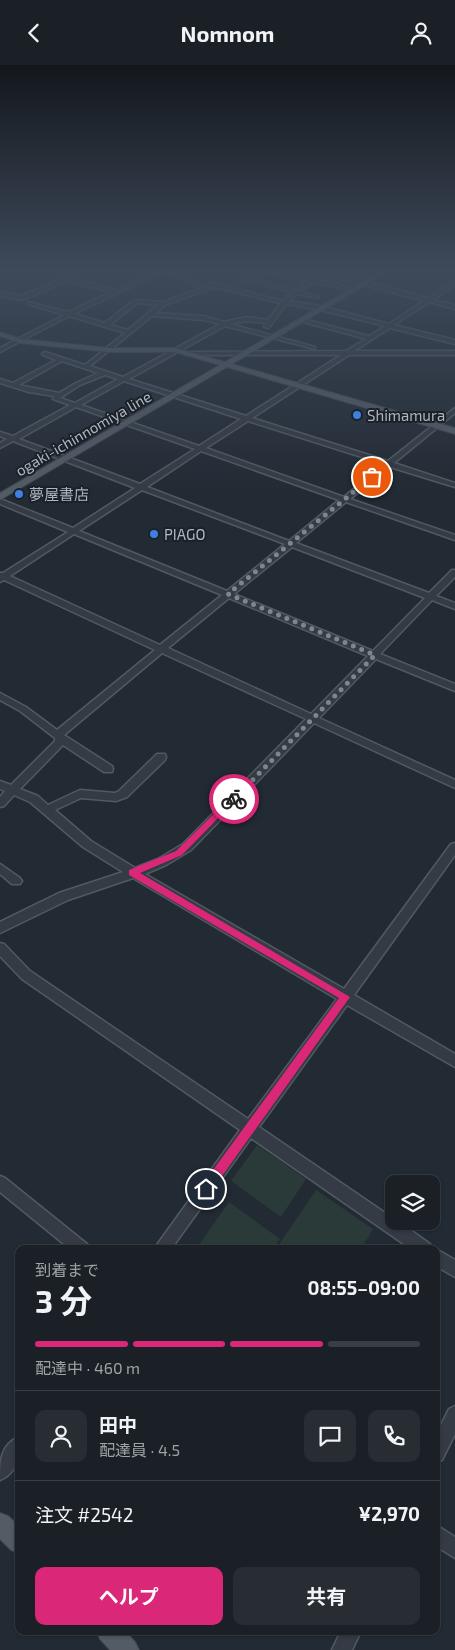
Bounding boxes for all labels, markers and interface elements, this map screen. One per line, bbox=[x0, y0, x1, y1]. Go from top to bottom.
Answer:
icon: back bbox=[20, 19, 48, 47]
icon: person bbox=[407, 19, 435, 47]
text: Nomnom bbox=[181, 20, 274, 46]
street label: ogaki-ichinnomiya line bbox=[12, 387, 154, 479]
place label: Shimamura bbox=[367, 406, 445, 424]
marker: Shimamura bbox=[351, 409, 363, 421]
pin bbox=[351, 456, 393, 498]
icon: bag bbox=[358, 463, 386, 491]
place label: 夢屋書店 bbox=[29, 485, 89, 503]
marker: 夢屋書店 bbox=[13, 488, 25, 500]
place label: PIAGO bbox=[164, 525, 206, 543]
marker: PIAGO bbox=[148, 528, 160, 540]
courier bbox=[209, 774, 259, 824]
icon: bike bbox=[220, 785, 248, 813]
pin bbox=[185, 1168, 227, 1210]
icon: home bbox=[192, 1175, 220, 1203]
map controls bbox=[385, 1175, 440, 1230]
button: layers bbox=[385, 1175, 440, 1230]
text: 到着まで bbox=[35, 1260, 99, 1279]
text: 08:55–09:00 bbox=[308, 1276, 420, 1299]
text: 3 分 bbox=[35, 1281, 92, 1319]
text: 配達中 · 460 m bbox=[35, 1358, 140, 1377]
button: person bbox=[35, 1410, 87, 1462]
button: chat bbox=[304, 1410, 356, 1462]
button: phone bbox=[368, 1410, 420, 1462]
text: 田中 bbox=[99, 1413, 137, 1436]
text: 配達員 · 4.5 bbox=[99, 1440, 180, 1459]
text: ¥2,970 bbox=[359, 1502, 420, 1525]
text: 注文 #2542 bbox=[35, 1503, 133, 1526]
button: ヘルプ bbox=[35, 1567, 223, 1625]
button: 共有 bbox=[233, 1567, 420, 1625]

